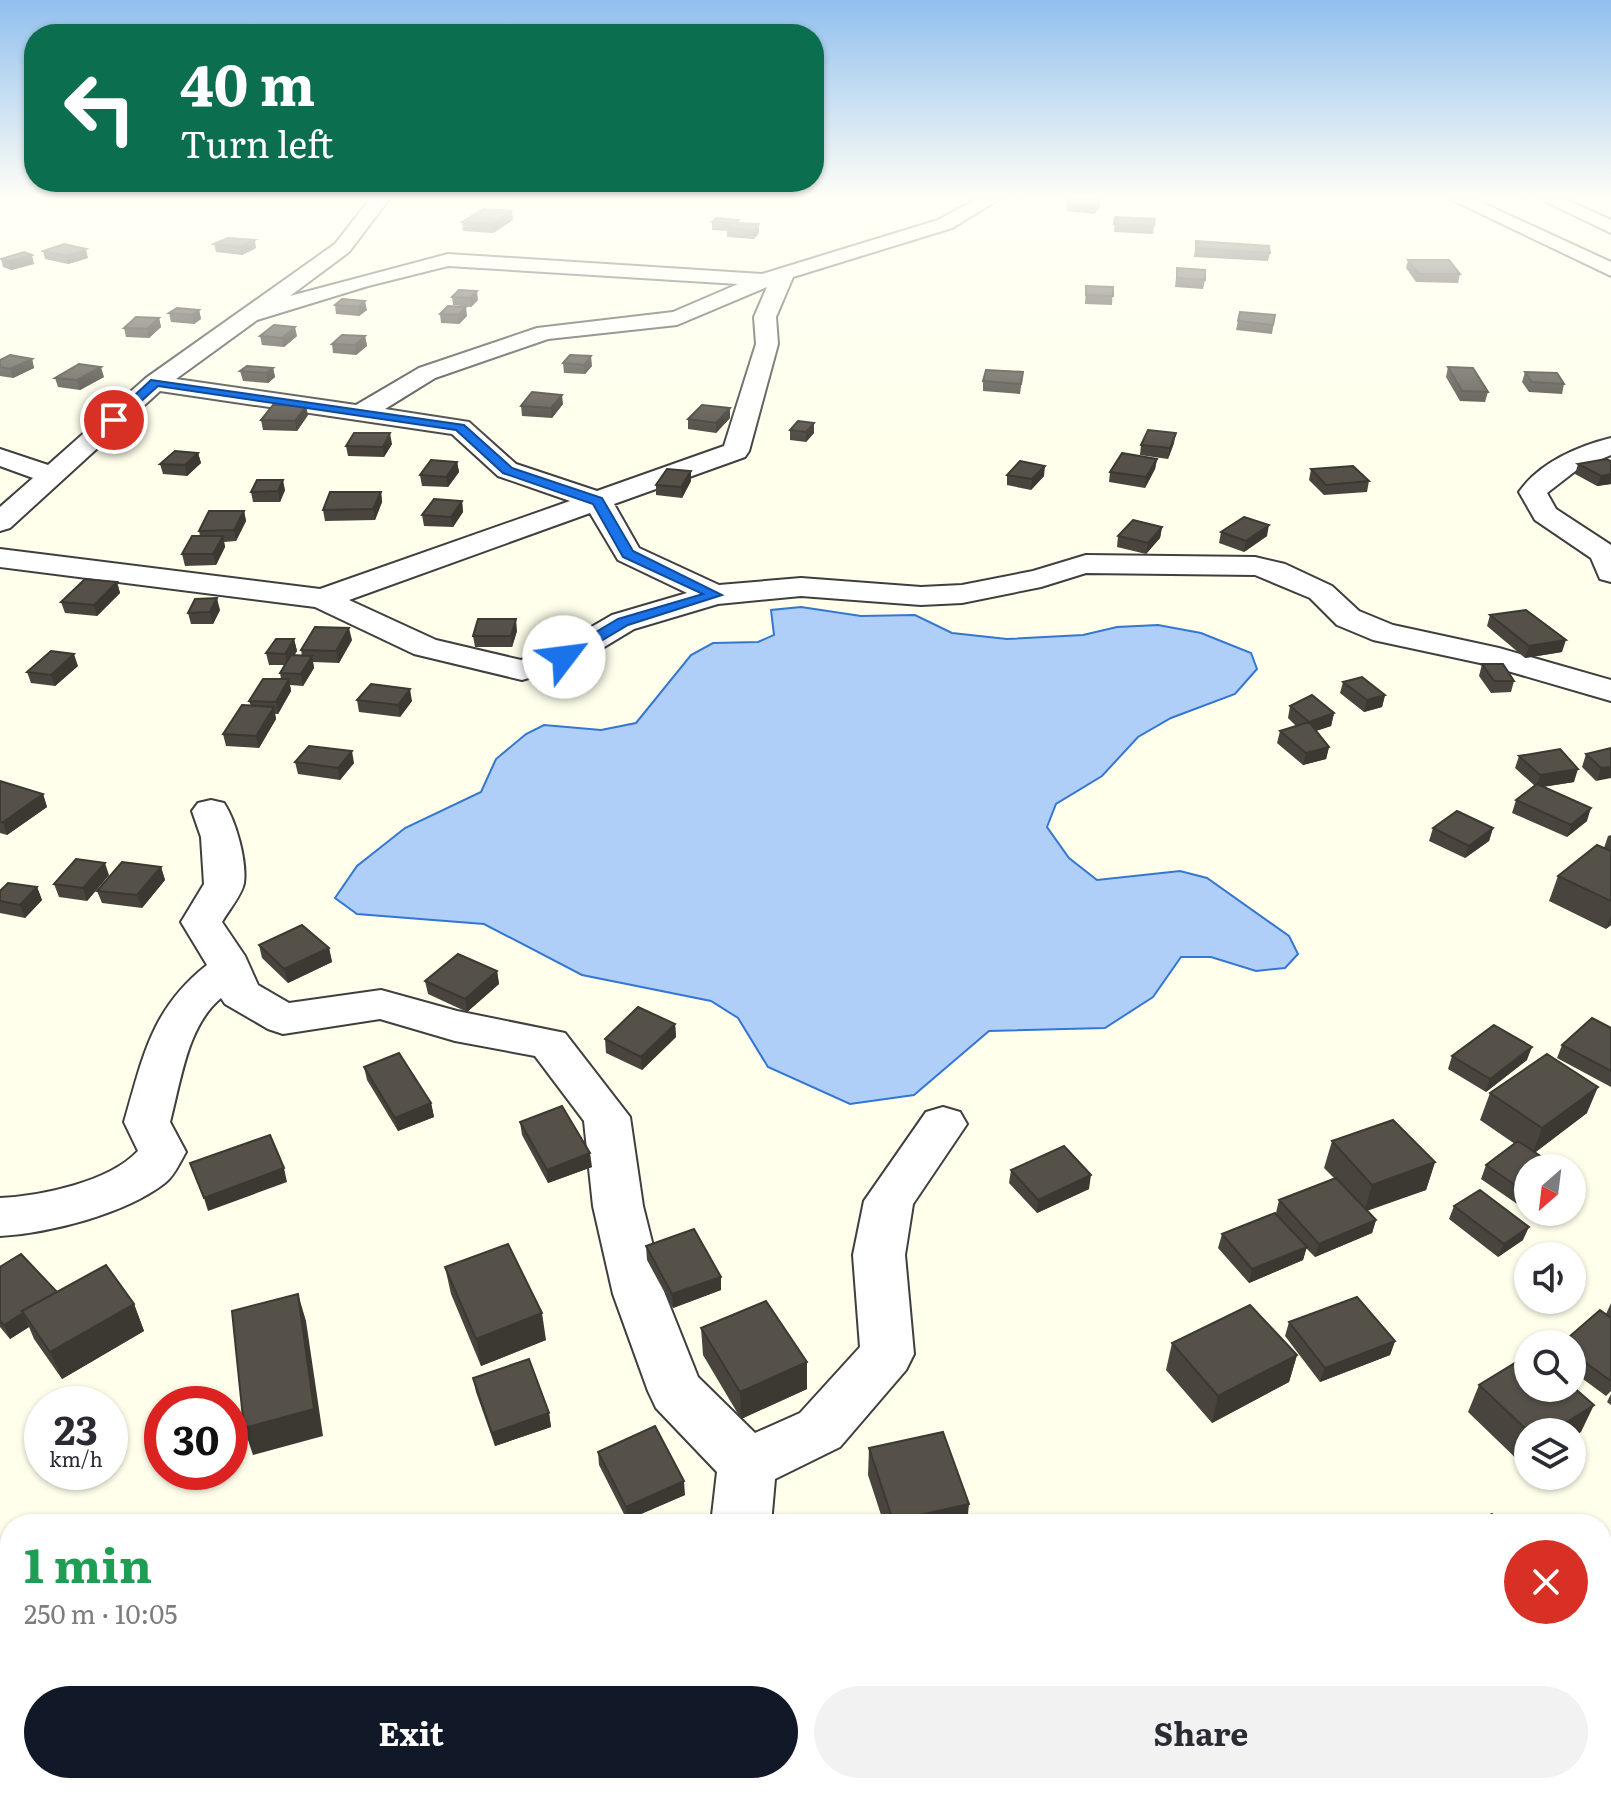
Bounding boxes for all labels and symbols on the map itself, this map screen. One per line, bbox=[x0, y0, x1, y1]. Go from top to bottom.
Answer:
pin bbox=[80, 386, 148, 454]
position arrow bbox=[522, 615, 606, 699]
north arrow bbox=[1514, 1154, 1586, 1226]
speed limit sign: 30 bbox=[144, 1386, 248, 1490]

